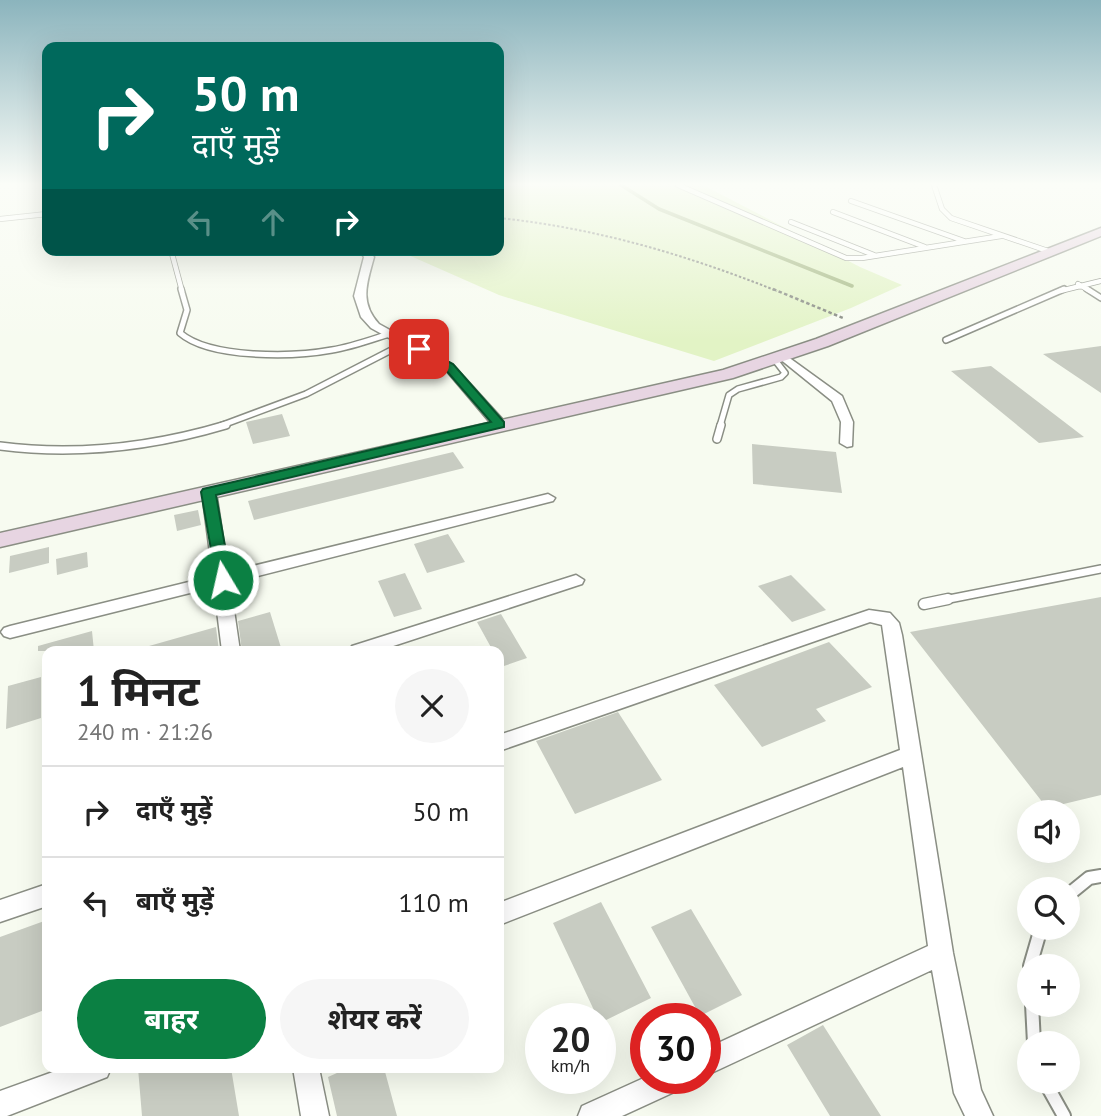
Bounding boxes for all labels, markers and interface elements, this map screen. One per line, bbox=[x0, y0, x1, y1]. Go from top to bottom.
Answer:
text: 50 m bbox=[192, 61, 299, 125]
icon: right bbox=[77, 70, 168, 161]
text: दाएँ मुड़ें bbox=[192, 123, 280, 165]
icon: left bbox=[181, 203, 219, 241]
icon: ahead bbox=[254, 203, 292, 241]
icon: right bbox=[327, 203, 365, 241]
pin bbox=[389, 319, 449, 379]
icon: arrive bbox=[400, 330, 438, 368]
position arrow bbox=[186, 543, 260, 617]
text: 1 मिनट bbox=[77, 663, 200, 718]
button: close bbox=[395, 669, 469, 743]
text: 240 m · 21:26 bbox=[77, 717, 213, 746]
icon: right bbox=[77, 793, 115, 831]
text: दाएँ मुड़ें bbox=[136, 793, 212, 826]
text: 50 m bbox=[413, 795, 469, 828]
map controls bbox=[1017, 800, 1080, 1094]
button: sound bbox=[1017, 800, 1080, 863]
button: search bbox=[1017, 877, 1080, 940]
icon: left bbox=[77, 884, 115, 922]
text: बाएँ मुड़ें bbox=[136, 884, 214, 917]
text: 110 m bbox=[398, 886, 469, 919]
button: + bbox=[1017, 954, 1080, 1017]
button: बाहर bbox=[77, 979, 266, 1059]
button: शेयर करें bbox=[280, 979, 469, 1059]
speed limit sign: 30 bbox=[630, 1003, 721, 1094]
text: 20 bbox=[551, 1016, 590, 1062]
button: − bbox=[1017, 1031, 1080, 1094]
text: km/h bbox=[551, 1054, 590, 1077]

